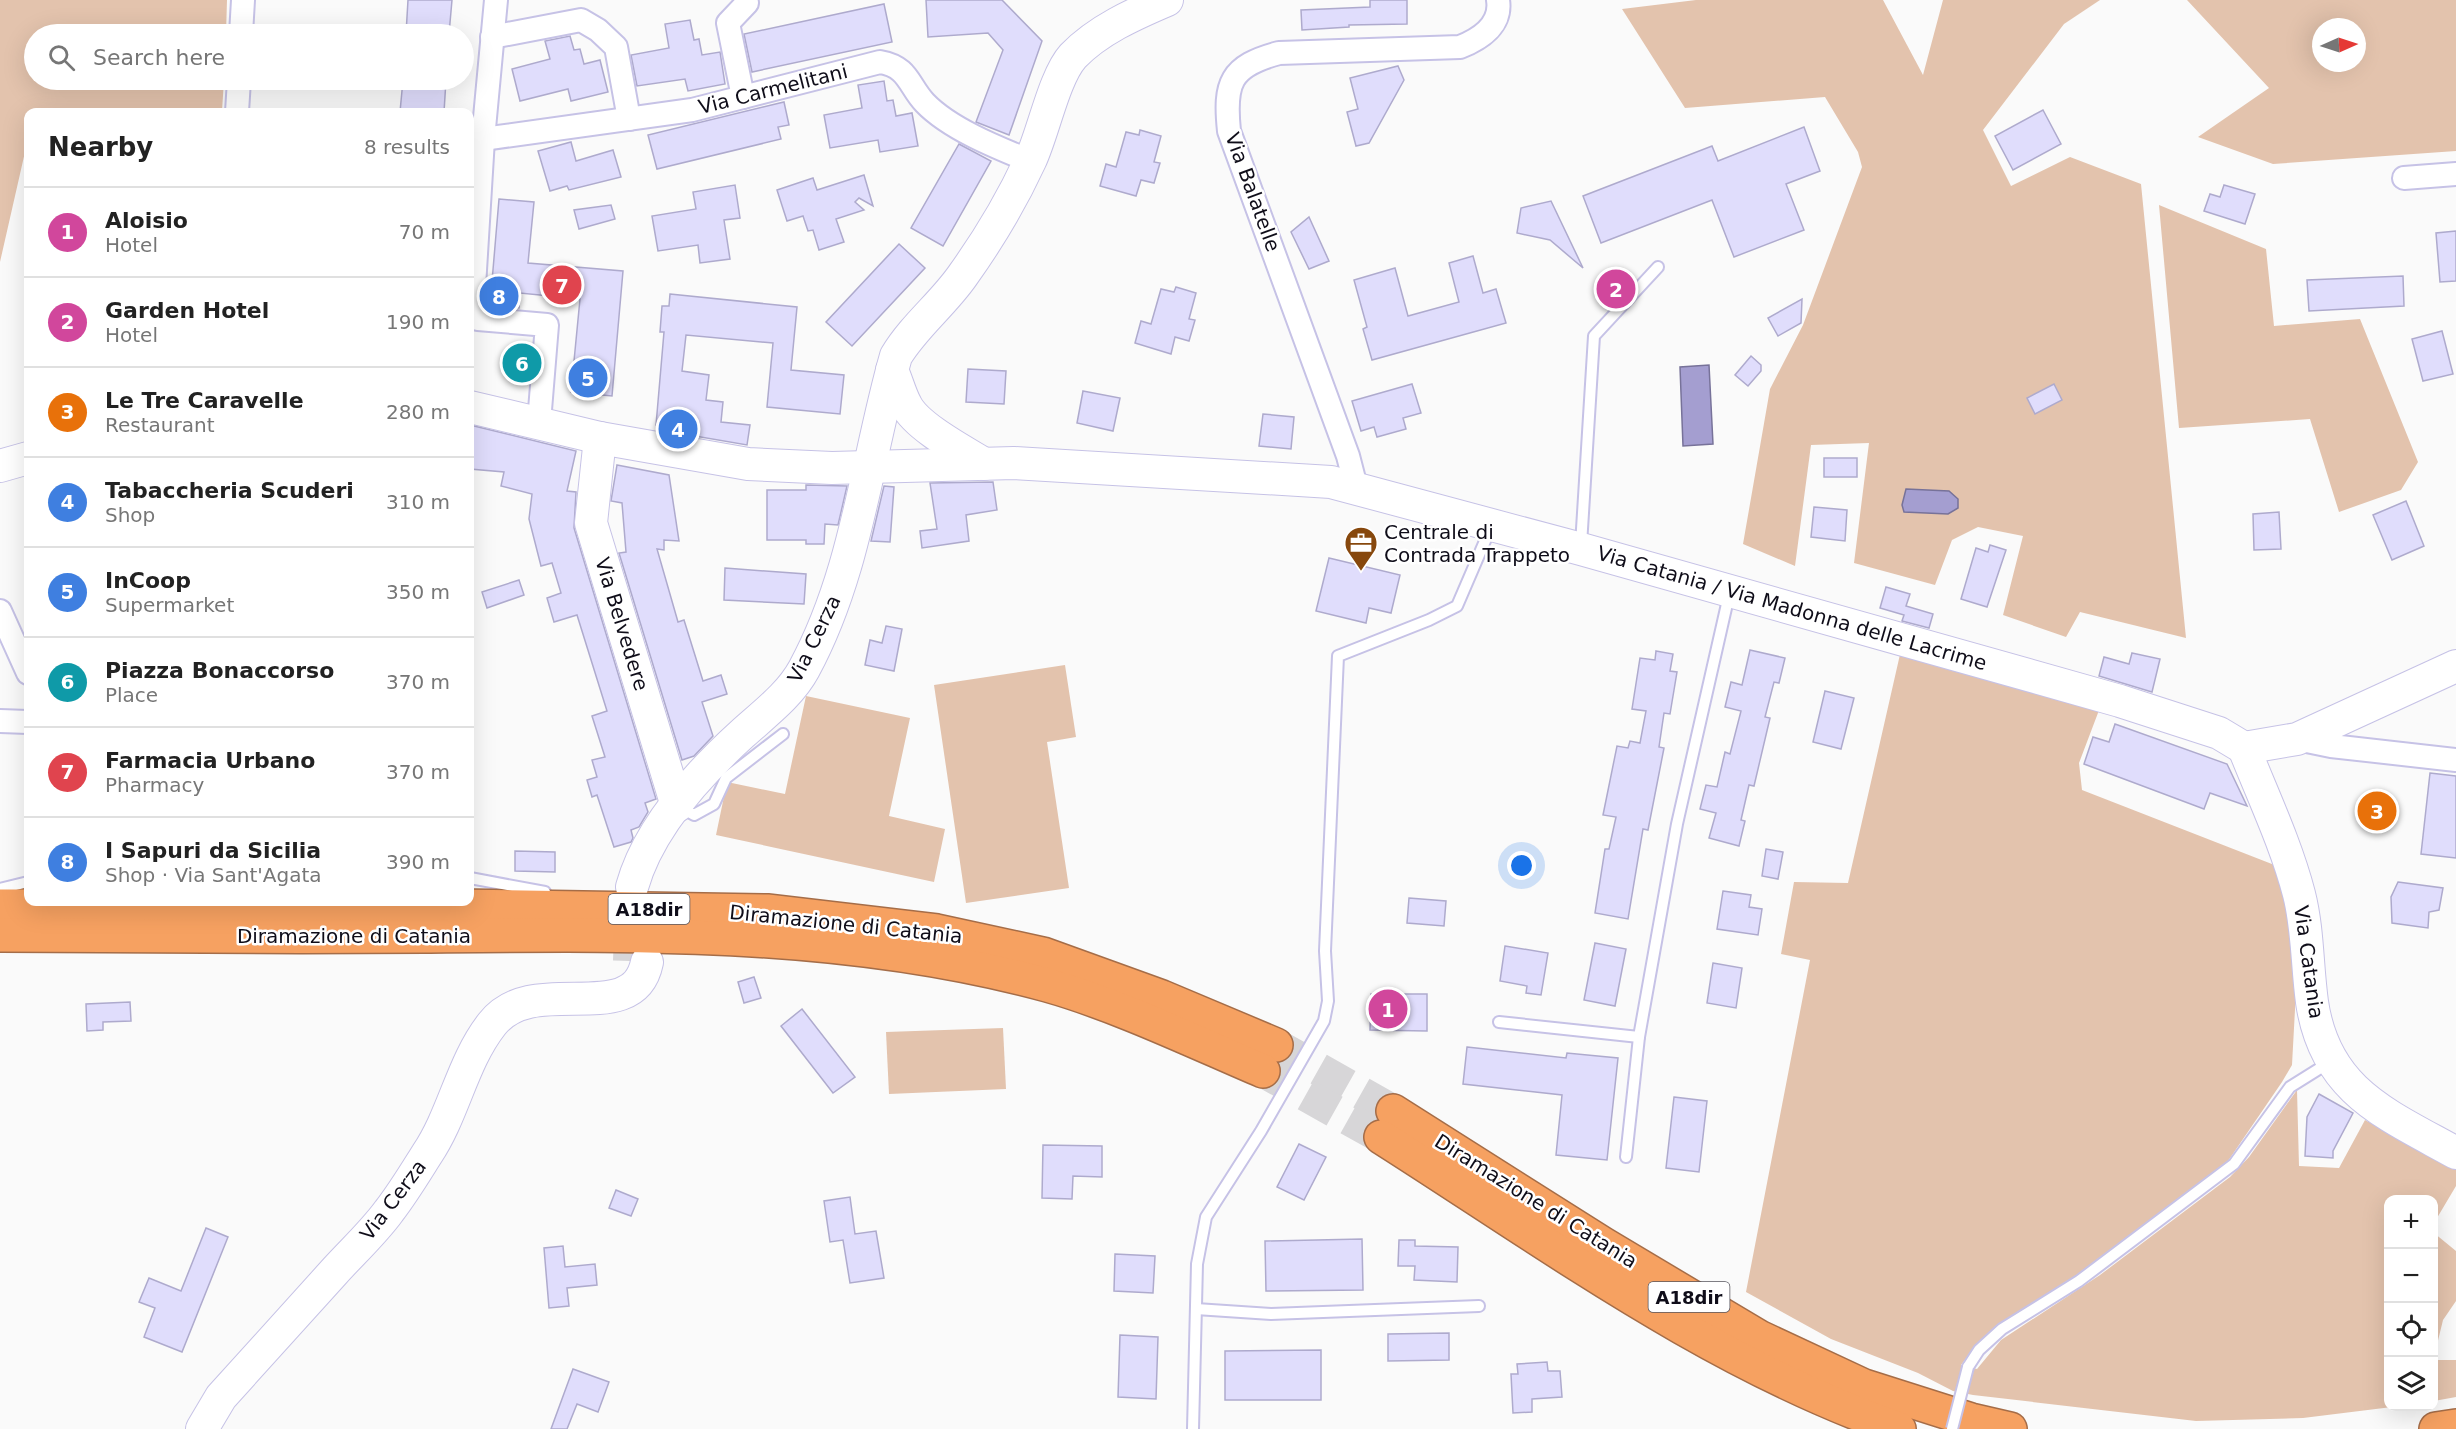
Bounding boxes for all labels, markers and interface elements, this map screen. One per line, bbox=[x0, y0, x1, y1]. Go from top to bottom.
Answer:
north arrow bbox=[2312, 18, 2366, 72]
search box bbox=[24, 24, 474, 90]
icon: search bbox=[45, 41, 78, 74]
text: Search here bbox=[93, 45, 225, 70]
street label: Via Carmelitani bbox=[696, 59, 850, 119]
street label: Via Balatelle bbox=[1220, 129, 1286, 255]
text: Nearby bbox=[48, 132, 153, 162]
text: 8 results bbox=[364, 135, 450, 159]
text: Aloisio bbox=[105, 208, 188, 233]
text: 1 bbox=[61, 220, 74, 244]
text: 70 m bbox=[399, 220, 450, 244]
text: Hotel bbox=[105, 233, 158, 257]
pin: 7 bbox=[542, 262, 582, 308]
pin: 2 bbox=[1596, 266, 1636, 312]
pin: 8 bbox=[480, 274, 518, 318]
text: Garden Hotel bbox=[105, 298, 269, 323]
text: 2 bbox=[61, 310, 74, 334]
text: 190 m bbox=[386, 310, 450, 334]
text: Hotel bbox=[105, 323, 158, 347]
pin: 6 bbox=[502, 340, 542, 386]
pin: 5 bbox=[568, 356, 608, 400]
text: Le Tre Caravelle bbox=[105, 388, 304, 413]
text: 3 bbox=[61, 400, 74, 424]
text: 280 m bbox=[386, 400, 450, 424]
pin: 4 bbox=[658, 406, 698, 452]
text: Restaurant bbox=[105, 413, 215, 437]
text: Tabaccheria Scuderi bbox=[105, 478, 354, 503]
text: 4 bbox=[61, 490, 74, 514]
text: 310 m bbox=[386, 490, 450, 514]
text: Shop bbox=[105, 503, 155, 527]
place label: Centrale di Contrada Trappeto bbox=[1384, 520, 1570, 567]
office icon: Centrale di Contrada Trappeto bbox=[1343, 525, 1379, 572]
street label: Via Catania / Via Madonna delle Lacrime bbox=[1594, 541, 1990, 675]
street label: Via Belvedere bbox=[590, 554, 654, 694]
text: InCoop bbox=[105, 568, 191, 593]
text: 5 bbox=[61, 580, 74, 604]
text: 350 m bbox=[386, 580, 450, 604]
street label: Via Cerza bbox=[782, 591, 846, 687]
text: Supermarket bbox=[105, 593, 234, 617]
text: Piazza Bonaccorso bbox=[105, 658, 334, 683]
text: 6 bbox=[61, 670, 74, 694]
text: 370 m bbox=[386, 670, 450, 694]
text: Place bbox=[105, 683, 158, 707]
text: Farmacia Urbano bbox=[105, 748, 315, 773]
text: 7 bbox=[61, 760, 74, 784]
text: 370 m bbox=[386, 760, 450, 784]
text: Pharmacy bbox=[105, 773, 204, 797]
pin: 3 bbox=[2358, 788, 2396, 834]
text: I Sapuri da Sicilia bbox=[105, 838, 321, 863]
text: 8 bbox=[61, 850, 74, 874]
text: 390 m bbox=[386, 850, 450, 874]
your location bbox=[1507, 851, 1536, 880]
text: Shop · Via Sant'Agata bbox=[105, 863, 321, 887]
road number: A18dir bbox=[608, 894, 690, 924]
street label: Diramazione di Catania bbox=[728, 900, 964, 948]
street label: Via Catania bbox=[2289, 904, 2329, 1020]
street label: Diramazione di Catania bbox=[237, 924, 471, 948]
pin: 1 bbox=[1368, 986, 1408, 1032]
street label: Diramazione di Catania bbox=[1430, 1129, 1642, 1273]
street label: Via Cerza bbox=[355, 1155, 431, 1245]
map controls bbox=[2384, 1195, 2438, 1411]
button: + bbox=[2384, 1195, 2438, 1249]
button: − bbox=[2384, 1249, 2438, 1303]
road number: A18dir bbox=[1648, 1282, 1730, 1312]
button: locate bbox=[2384, 1303, 2438, 1357]
button: layers bbox=[2384, 1357, 2438, 1411]

